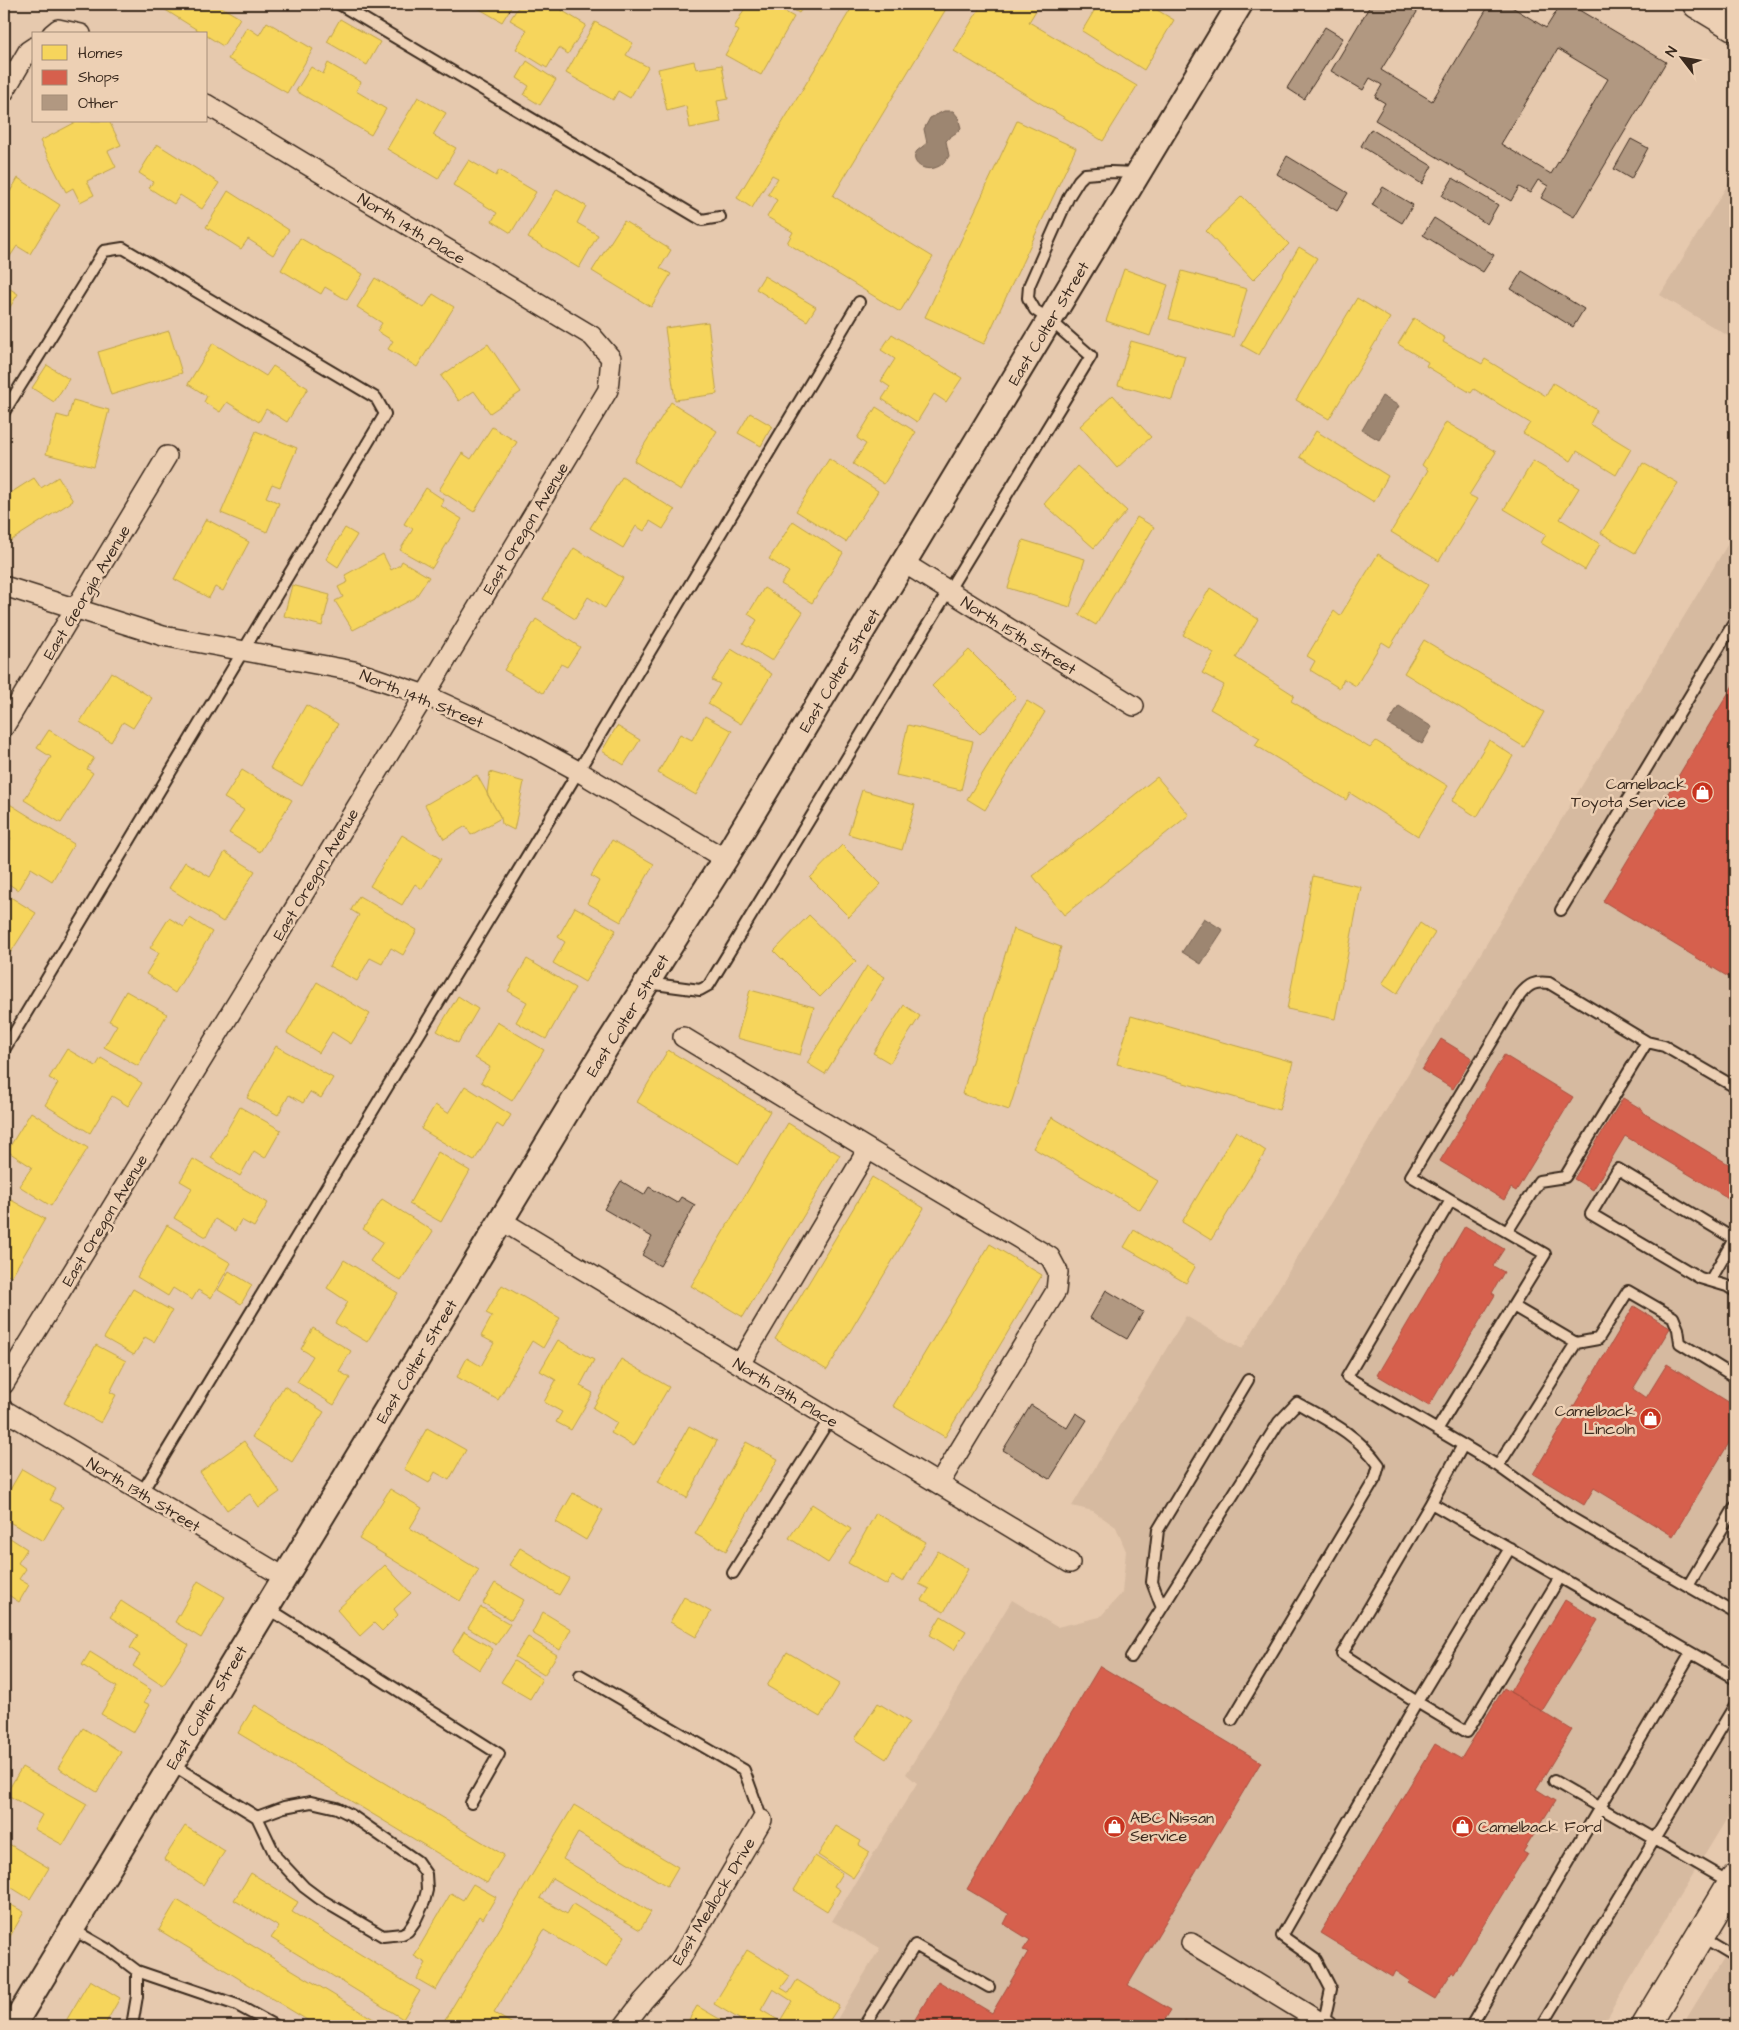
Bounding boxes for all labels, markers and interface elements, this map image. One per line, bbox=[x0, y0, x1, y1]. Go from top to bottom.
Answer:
legend bbox=[32, 32, 208, 122]
north arrow bbox=[1656, 32, 1706, 82]
text: Homes bbox=[78, 43, 123, 64]
text: N bbox=[1661, 43, 1683, 61]
text: Shops bbox=[78, 67, 120, 88]
text: Other bbox=[78, 93, 118, 114]
street label: North 14th Place bbox=[354, 188, 470, 270]
street label: East Colter Street bbox=[1003, 257, 1095, 390]
street label: East Oregon Avenue bbox=[478, 458, 575, 599]
street label: East Georgia Avenue bbox=[38, 521, 137, 664]
street label: North 15th Street bbox=[957, 591, 1081, 680]
street label: East Colter Street bbox=[794, 604, 886, 737]
street label: North 14th Street bbox=[356, 664, 487, 734]
place label: Camelback Toyota Service bbox=[1571, 773, 1686, 814]
shop icon: Camelback Toyota Service bbox=[1690, 780, 1714, 804]
street label: East Oregon Avenue bbox=[268, 804, 365, 945]
street label: East Colter Street bbox=[581, 949, 675, 1081]
street label: East Oregon Avenue bbox=[57, 1150, 154, 1291]
street label: East Colter Street bbox=[371, 1295, 463, 1428]
street label: North 13th Place bbox=[729, 1353, 843, 1433]
place label: Camelback Lincoln bbox=[1555, 1400, 1635, 1440]
shop icon: Camelback Lincoln bbox=[1639, 1407, 1663, 1431]
street label: North 13th Street bbox=[83, 1452, 205, 1538]
street label: East Colter Street bbox=[161, 1641, 253, 1774]
place label: ABC Nissan Service bbox=[1130, 1807, 1214, 1847]
shop icon: ABC Nissan Service bbox=[1102, 1814, 1126, 1838]
shop icon: Camelback Ford bbox=[1450, 1814, 1474, 1838]
place label: Camelback Ford bbox=[1478, 1816, 1602, 1838]
street label: East Medlock Drive bbox=[667, 1833, 761, 1969]

